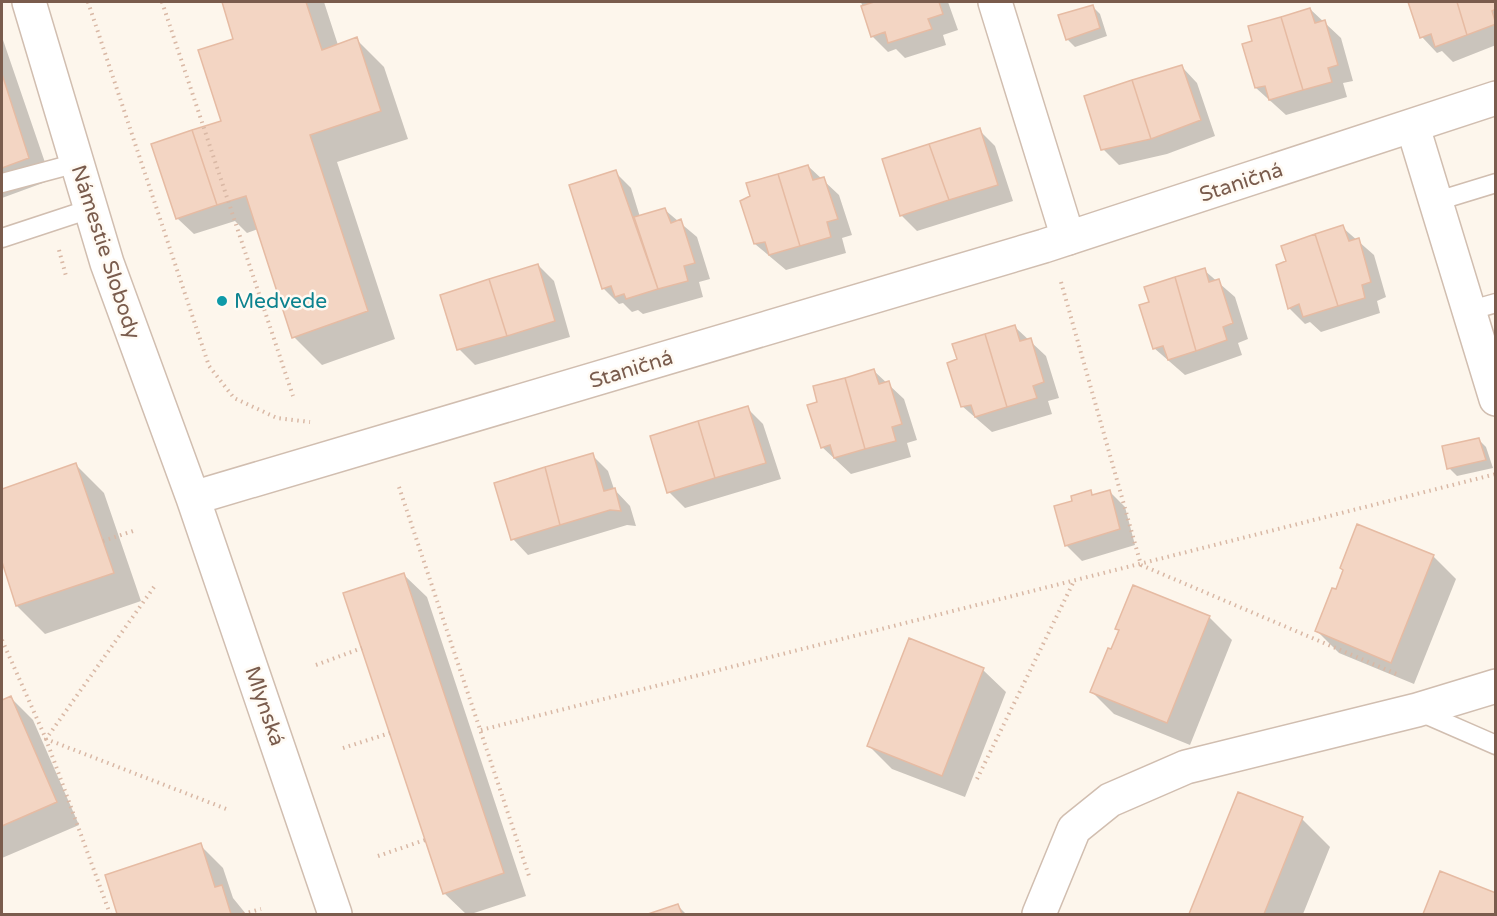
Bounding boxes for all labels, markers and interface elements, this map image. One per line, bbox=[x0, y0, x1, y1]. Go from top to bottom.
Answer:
street label: Staničná bbox=[1196, 157, 1286, 208]
street label: Námestie Slobody bbox=[66, 162, 145, 342]
place label: Medvede bbox=[234, 289, 327, 314]
marker: Medvede bbox=[215, 294, 229, 308]
street label: Staničná bbox=[586, 345, 676, 394]
street label: Mlynská bbox=[239, 663, 290, 749]

